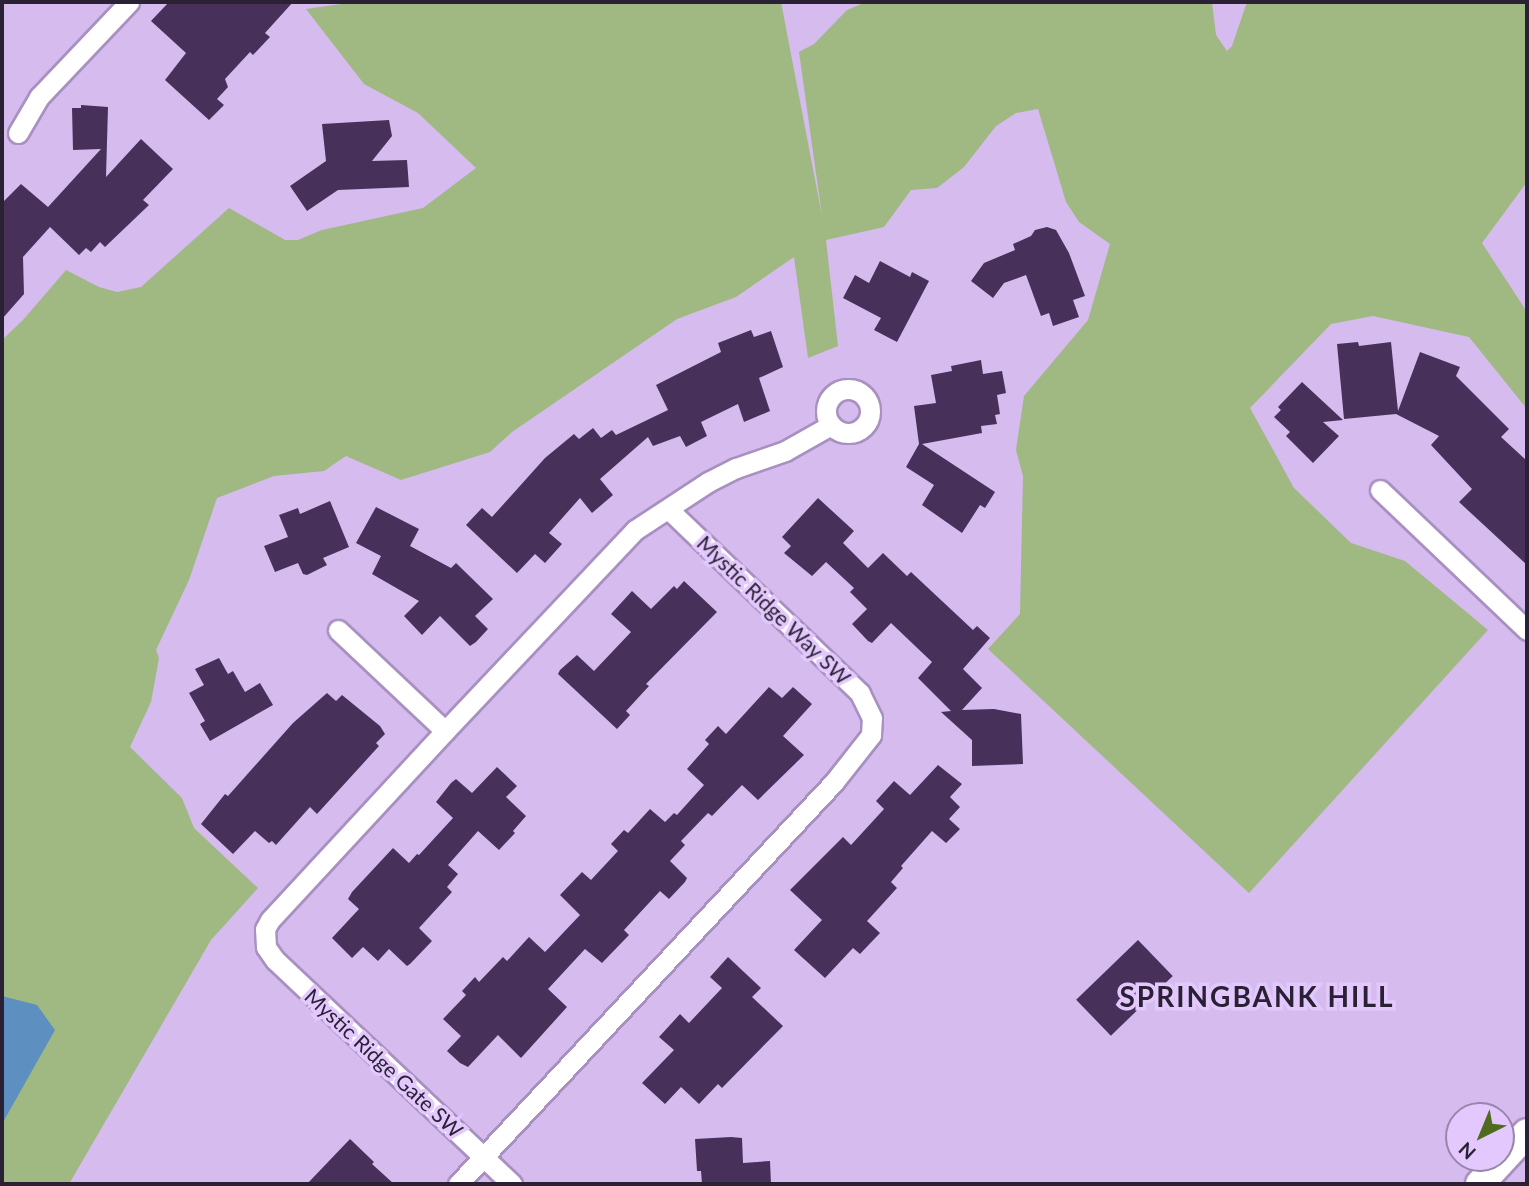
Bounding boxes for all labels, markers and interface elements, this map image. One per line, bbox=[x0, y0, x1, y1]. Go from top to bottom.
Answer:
street label: Mystic Ridge Way SW bbox=[692, 530, 856, 690]
district label: SPRINGBANK HILL bbox=[1121, 979, 1393, 1013]
street label: Mystic Ridge Gate SW bbox=[300, 983, 468, 1143]
north arrow bbox=[1445, 1102, 1515, 1172]
text: N bbox=[1454, 1138, 1480, 1165]

